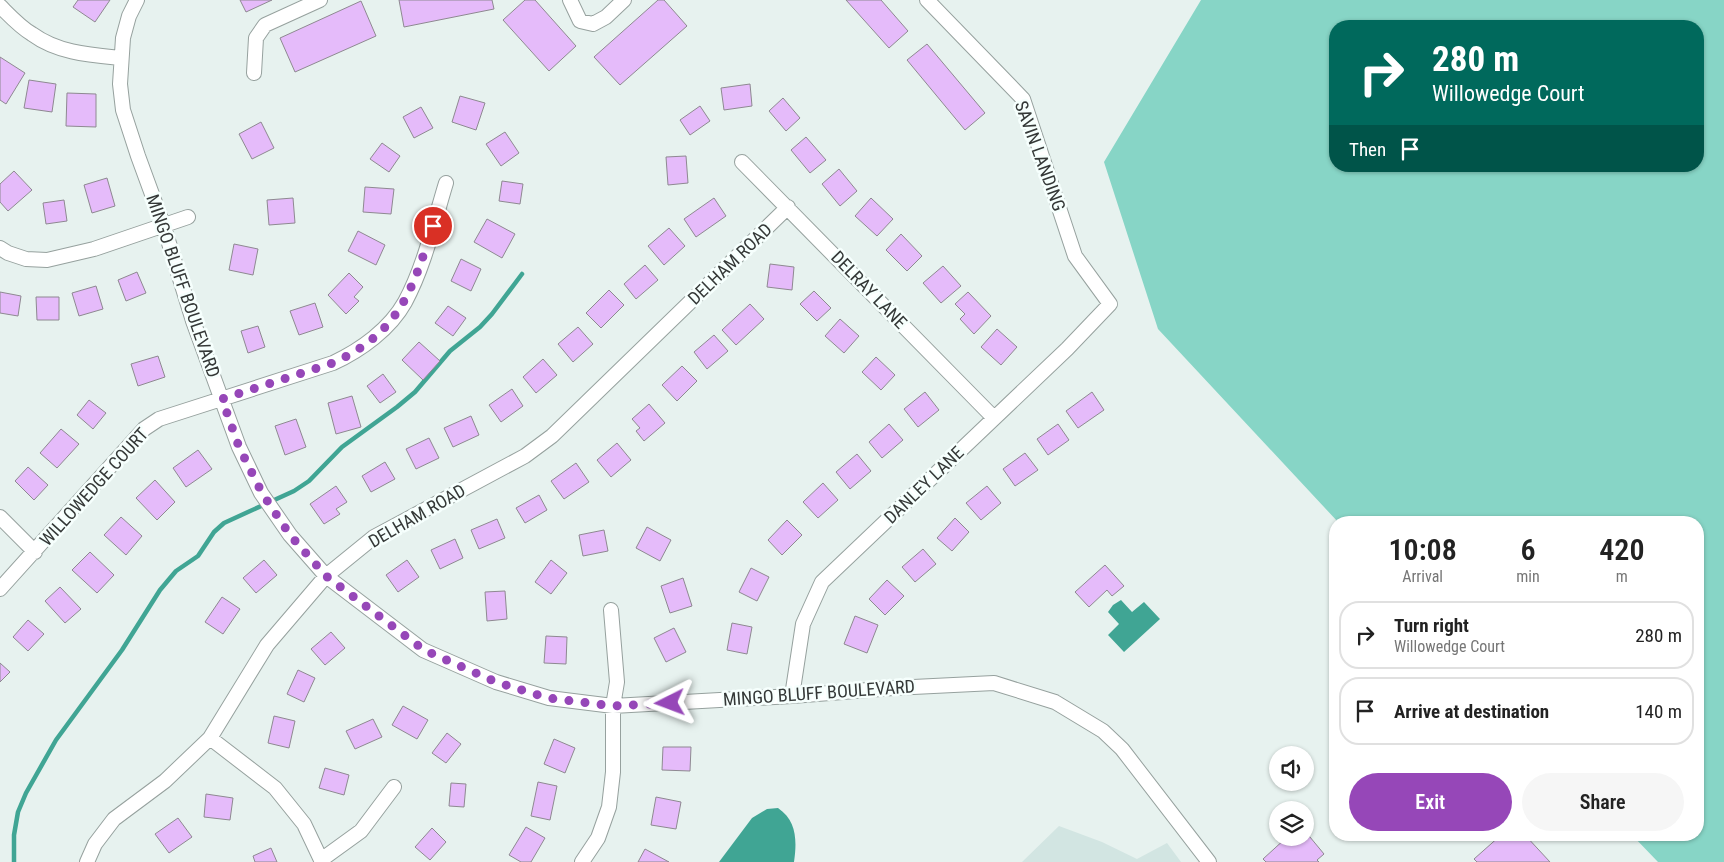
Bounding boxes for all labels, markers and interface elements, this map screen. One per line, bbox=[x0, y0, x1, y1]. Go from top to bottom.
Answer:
text: 280 m bbox=[1432, 39, 1519, 80]
icon: right bbox=[1349, 40, 1414, 105]
text: Willowedge Court bbox=[1432, 81, 1585, 106]
street label: SAVIN LANDING bbox=[1011, 98, 1070, 214]
icon: arrive bbox=[1396, 135, 1424, 163]
text: Then bbox=[1349, 138, 1386, 161]
street label: MINGO BLUFF BOULEVARD bbox=[142, 192, 225, 380]
pin bbox=[412, 205, 454, 247]
icon: arrive bbox=[419, 212, 447, 240]
street label: DELHAM ROAD bbox=[683, 219, 776, 309]
street label: DELRAY LANE bbox=[827, 247, 912, 333]
street label: WILLOWEDGE COURT bbox=[35, 423, 152, 550]
street label: DANLEY LANE bbox=[880, 442, 968, 528]
street label: DELHAM ROAD bbox=[365, 479, 469, 552]
text: 10:08 bbox=[1388, 532, 1457, 567]
text: 6 bbox=[1520, 532, 1536, 567]
text: 420 bbox=[1599, 532, 1644, 567]
text: Arrival bbox=[1402, 567, 1443, 586]
text: min bbox=[1516, 567, 1540, 586]
text: m bbox=[1616, 567, 1628, 586]
text: Turn right bbox=[1394, 614, 1469, 637]
icon: right bbox=[1351, 621, 1379, 649]
text: 280 m bbox=[1635, 624, 1682, 647]
text: Willowedge Court bbox=[1394, 637, 1505, 656]
street label: MINGO BLUFF BOULEVARD bbox=[722, 675, 916, 710]
position arrow bbox=[643, 676, 695, 728]
icon: arrive bbox=[1351, 697, 1379, 725]
text: Arrive at destination bbox=[1394, 700, 1549, 723]
text: 140 m bbox=[1635, 700, 1682, 723]
map controls bbox=[1269, 746, 1314, 846]
button: sound bbox=[1269, 746, 1314, 791]
button: Exit bbox=[1349, 773, 1512, 831]
button: Share bbox=[1522, 773, 1684, 831]
button: layers bbox=[1269, 801, 1314, 846]

